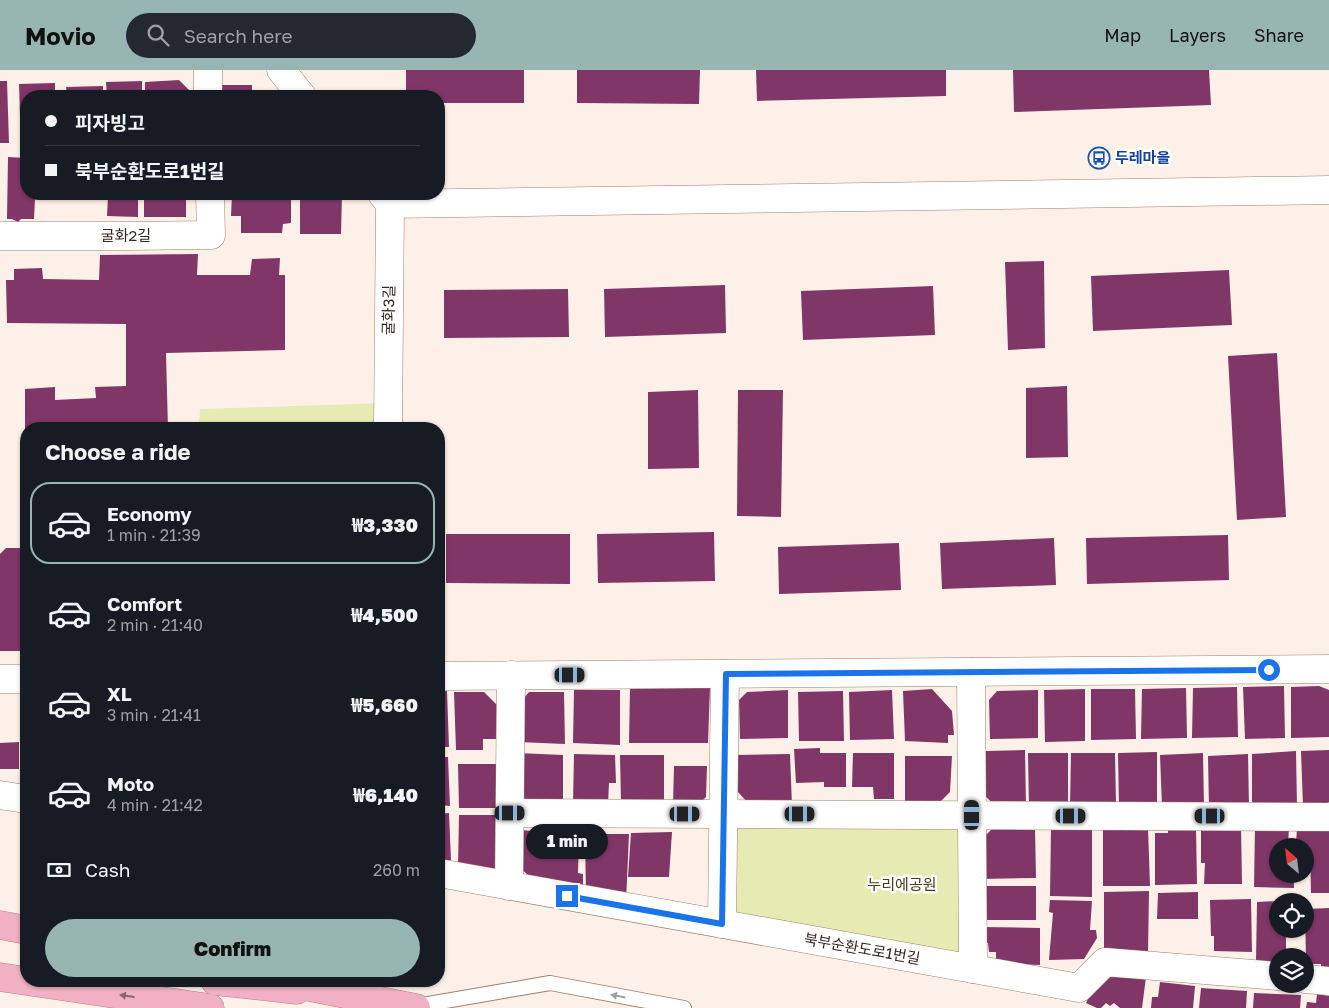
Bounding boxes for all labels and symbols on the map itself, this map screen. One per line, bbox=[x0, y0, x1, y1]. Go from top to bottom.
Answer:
bus stop icon: 두레마을 bbox=[1087, 146, 1111, 170]
place label: 두레마을 bbox=[1115, 148, 1170, 166]
street label: 굴화2길 bbox=[101, 226, 151, 244]
street label: 굴화3길 bbox=[379, 285, 397, 335]
route start bbox=[1258, 659, 1280, 681]
car bbox=[555, 668, 585, 683]
car bbox=[964, 800, 979, 830]
car bbox=[495, 806, 525, 821]
car bbox=[670, 807, 700, 822]
car bbox=[785, 807, 815, 822]
car bbox=[1056, 809, 1086, 824]
car bbox=[1195, 809, 1225, 824]
callout: 1 min bbox=[526, 824, 608, 858]
north arrow bbox=[1269, 838, 1314, 882]
park label: 누리에공원 bbox=[867, 875, 937, 893]
route end bbox=[556, 885, 578, 907]
street label: 북부순환도로1번길 bbox=[803, 929, 922, 967]
one-way arrow bbox=[610, 991, 626, 999]
one-way arrow bbox=[119, 992, 135, 1000]

